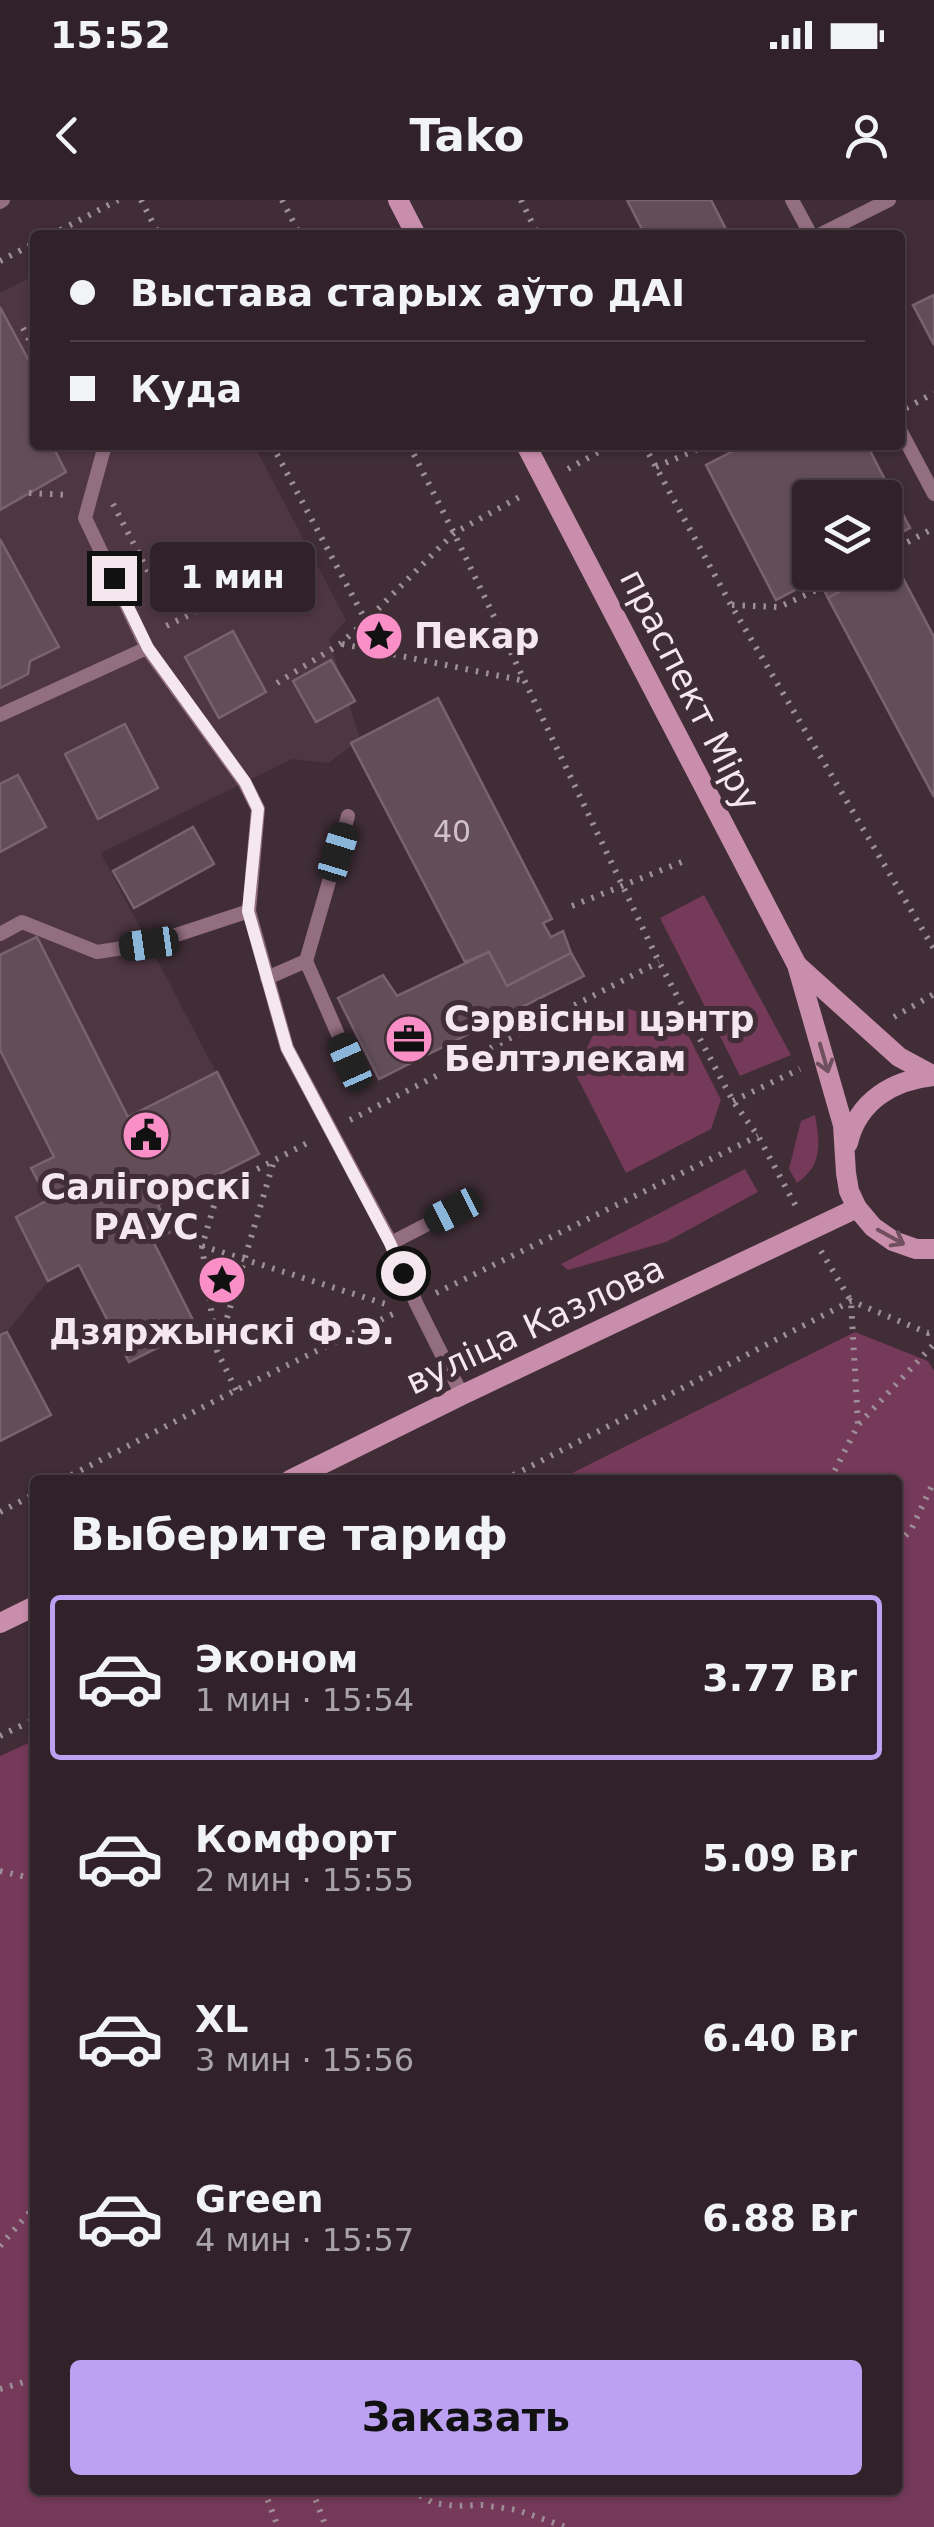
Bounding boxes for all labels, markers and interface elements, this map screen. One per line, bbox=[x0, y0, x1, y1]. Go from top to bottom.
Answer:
text: 15:52 bbox=[50, 13, 171, 57]
icon: back bbox=[40, 108, 95, 163]
icon: person bbox=[839, 108, 894, 163]
text: Tako bbox=[410, 109, 524, 162]
text: Выстава старых аўто ДАІ bbox=[130, 271, 685, 315]
text: Куда bbox=[130, 367, 242, 411]
map controls bbox=[792, 480, 902, 590]
button: layers bbox=[792, 480, 902, 590]
callout: 1 мин bbox=[149, 543, 314, 613]
route end bbox=[92, 556, 137, 601]
text: 1 мин bbox=[180, 558, 285, 596]
street label: праспект Міру bbox=[612, 563, 768, 817]
place icon: Пекар bbox=[353, 610, 405, 662]
place label: Пекар bbox=[414, 616, 539, 656]
house number: 40 bbox=[433, 814, 471, 849]
car bbox=[315, 819, 361, 885]
car bbox=[117, 925, 181, 963]
place label: Сэрвісны цэнтр Белтэлекам bbox=[444, 999, 755, 1079]
office icon: Сэрвісны цэнтр Белтэлекам bbox=[383, 1013, 435, 1065]
car bbox=[324, 1028, 376, 1096]
one-way arrow bbox=[815, 1042, 834, 1074]
public building icon: Салігорскі РАУС bbox=[120, 1109, 172, 1161]
place label: Салігорскі РАУС bbox=[41, 1167, 251, 1247]
car bbox=[419, 1184, 487, 1238]
one-way arrow bbox=[876, 1228, 905, 1248]
street label: вуліца Казлова bbox=[399, 1248, 671, 1402]
route start bbox=[381, 1251, 426, 1296]
place icon: Дзяржынскі Ф.Э. bbox=[196, 1254, 248, 1306]
place label: Дзяржынскі Ф.Э. bbox=[49, 1312, 395, 1352]
text: Выберите тариф bbox=[70, 1508, 508, 1561]
icon: car bbox=[75, 1633, 165, 1723]
text: Эконом bbox=[195, 1637, 358, 1681]
text: 3.77 Br bbox=[702, 1656, 857, 1700]
text: 1 мин · 15:54 bbox=[195, 1681, 414, 1719]
icon: car bbox=[75, 1813, 165, 1903]
text: Комфорт bbox=[195, 1817, 396, 1861]
text: 5.09 Br bbox=[702, 1836, 857, 1880]
text: 2 мин · 15:55 bbox=[195, 1861, 414, 1899]
icon: car bbox=[75, 1993, 165, 2083]
text: XL bbox=[195, 1997, 249, 2041]
text: 6.40 Br bbox=[702, 2016, 857, 2060]
text: 3 мин · 15:56 bbox=[195, 2041, 414, 2079]
icon: car bbox=[75, 2173, 165, 2263]
text: Green bbox=[195, 2177, 324, 2221]
text: 6.88 Br bbox=[702, 2196, 857, 2240]
text: 4 мин · 15:57 bbox=[195, 2221, 414, 2259]
button: Заказать bbox=[70, 2360, 862, 2475]

